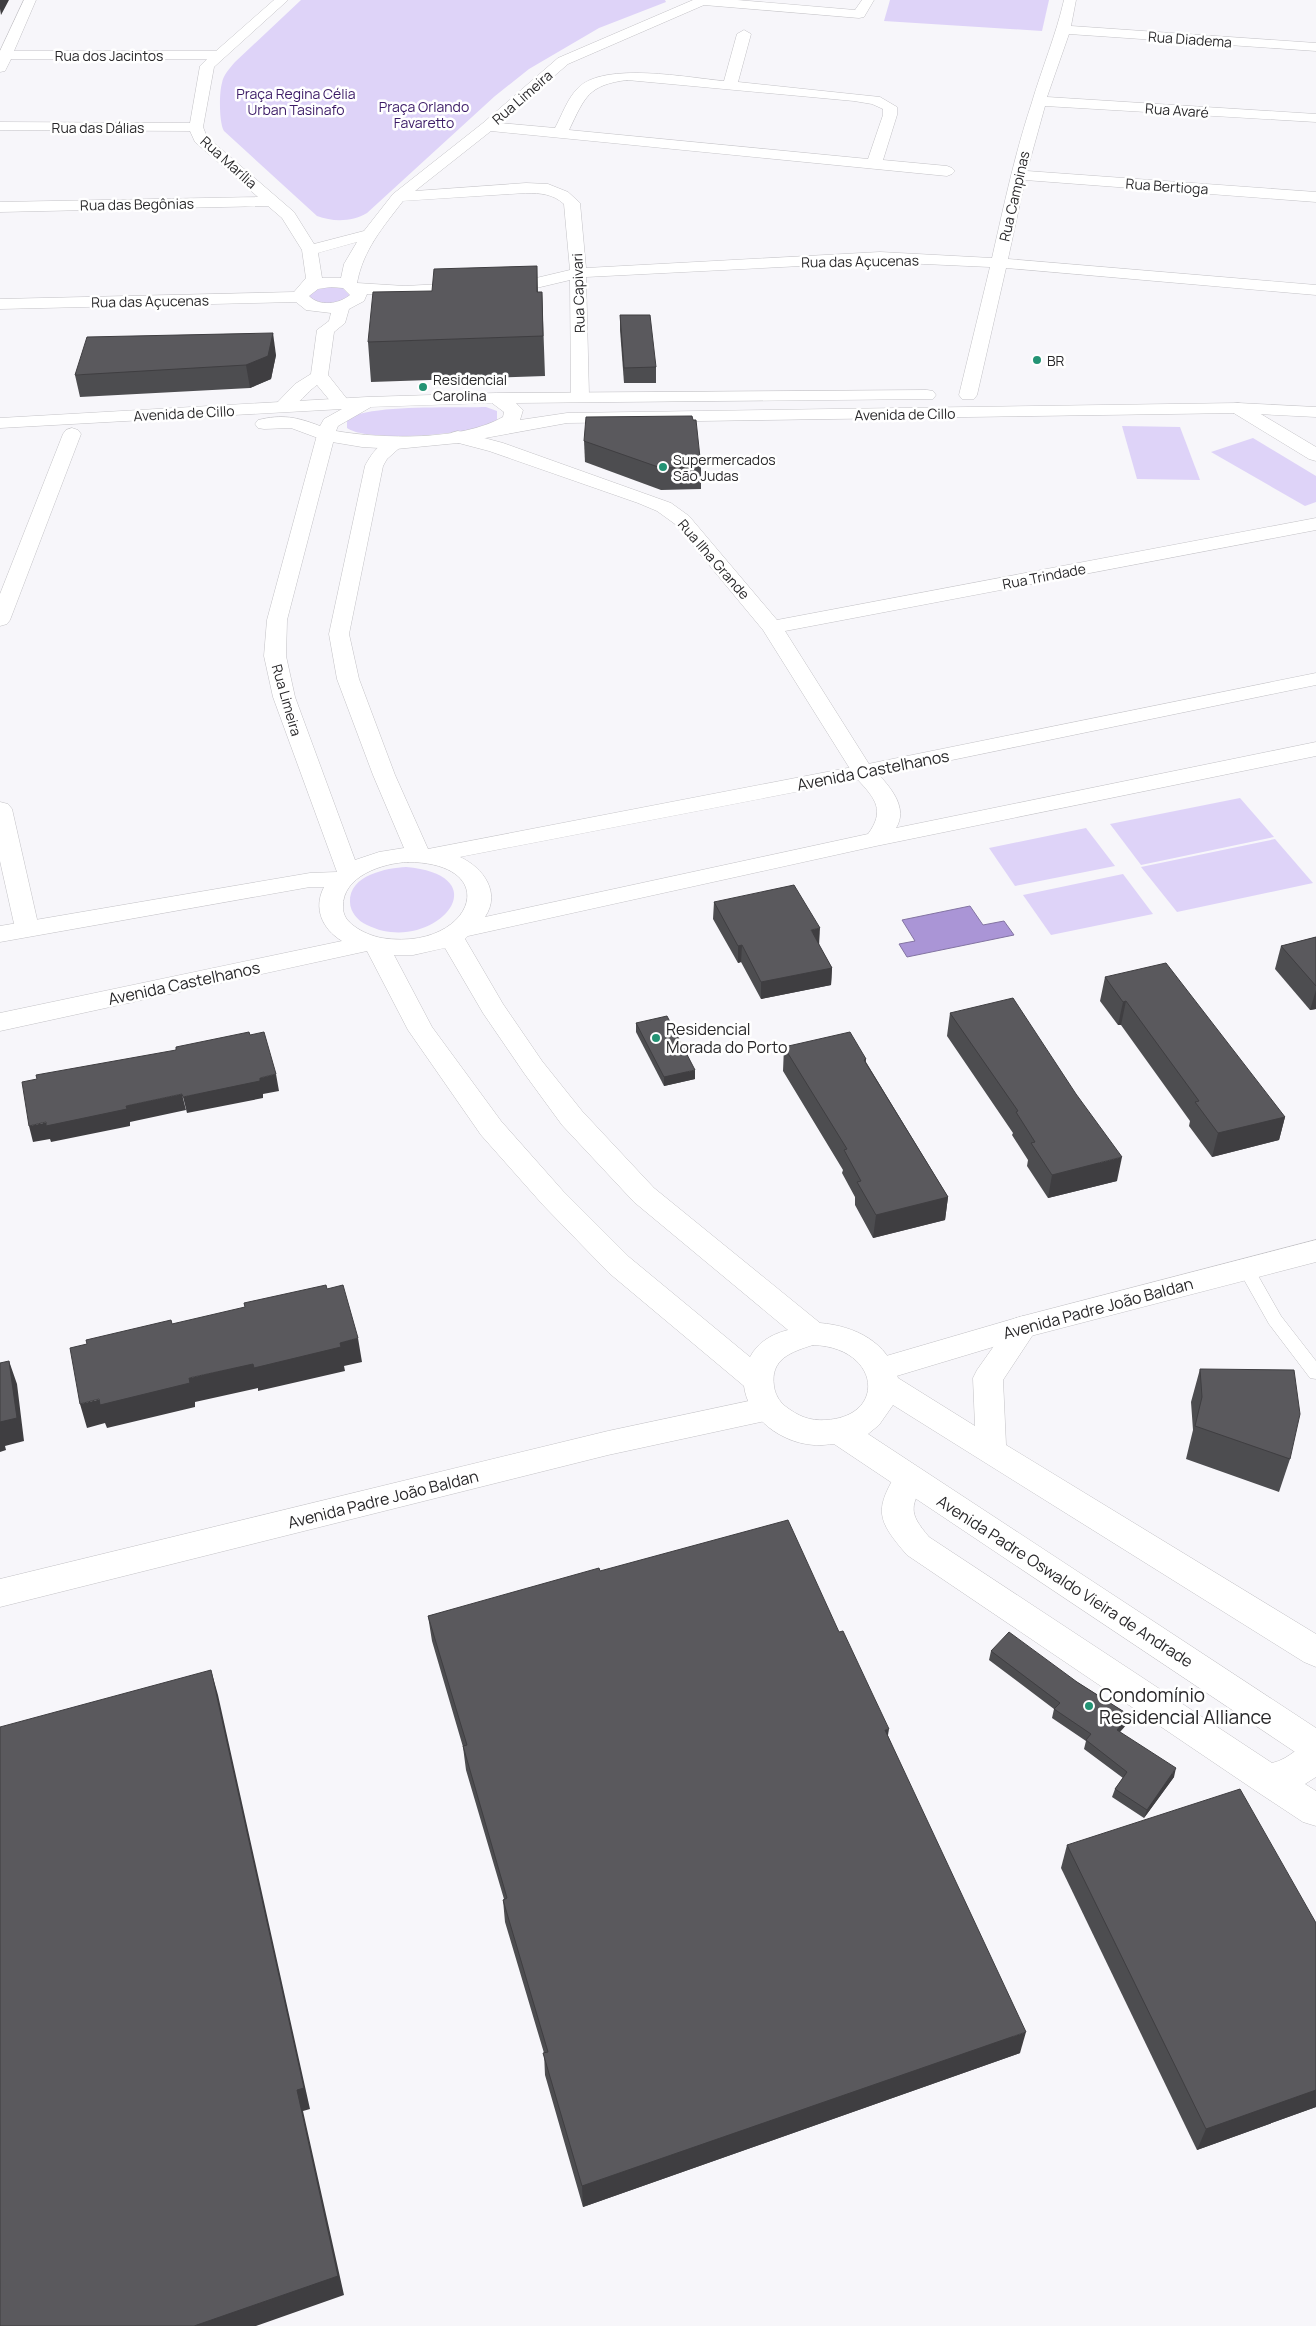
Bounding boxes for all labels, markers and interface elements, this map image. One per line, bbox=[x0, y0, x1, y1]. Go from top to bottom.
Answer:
street label: Rua Diadema bbox=[1147, 27, 1233, 51]
street label: Rua dos Jacintos bbox=[55, 46, 163, 65]
street label: Rua Limeira bbox=[488, 66, 556, 128]
park label: Praça Regina Célia Urban Tasinafo bbox=[236, 84, 356, 119]
park label: Praça Orlando Favaretto bbox=[379, 97, 469, 132]
street label: Rua Avaré bbox=[1145, 98, 1209, 122]
street label: Rua das Dálias bbox=[52, 118, 144, 137]
street label: Rua Marília bbox=[197, 132, 261, 192]
street label: Rua Campinas bbox=[994, 149, 1034, 243]
street label: Rua Bertioga bbox=[1125, 174, 1209, 198]
street label: Rua das Begônias bbox=[80, 194, 194, 214]
street label: Rua das Açucenas bbox=[801, 250, 919, 272]
street label: Rua Capivari bbox=[567, 253, 589, 333]
street label: Rua das Açucenas bbox=[91, 290, 209, 312]
place label: BR bbox=[1047, 351, 1065, 370]
marker: BR bbox=[1031, 354, 1043, 366]
place label: Residencial Carolina bbox=[433, 370, 507, 405]
marker: Residencial Carolina bbox=[417, 381, 429, 393]
street label: Avenida de Cillo bbox=[133, 401, 235, 425]
street label: Avenida de Cillo bbox=[854, 404, 956, 424]
place label: Supermercados São Judas bbox=[673, 450, 776, 485]
marker: Supermercados São Judas bbox=[657, 461, 669, 473]
street label: Rua Ilha Grande bbox=[674, 515, 754, 603]
street label: Rua Trindade bbox=[1001, 559, 1087, 593]
street label: Rua Limeira bbox=[268, 662, 306, 738]
street label: Avenida Castelhanos bbox=[795, 744, 951, 796]
street label: Avenida Castelhanos bbox=[106, 956, 262, 1010]
place label: Residencial Morada do Porto bbox=[666, 1018, 787, 1058]
marker: Residencial Morada do Porto bbox=[650, 1032, 662, 1044]
street label: Avenida Padre João Baldan bbox=[1001, 1272, 1195, 1344]
street label: Avenida Padre João Baldan bbox=[285, 1465, 481, 1533]
street label: Avenida Padre Oswaldo Vieira de Andrade bbox=[933, 1490, 1197, 1672]
place label: Condomínio Residencial Alliance bbox=[1099, 1682, 1272, 1730]
marker: Condomínio Residencial Alliance bbox=[1083, 1700, 1095, 1712]

